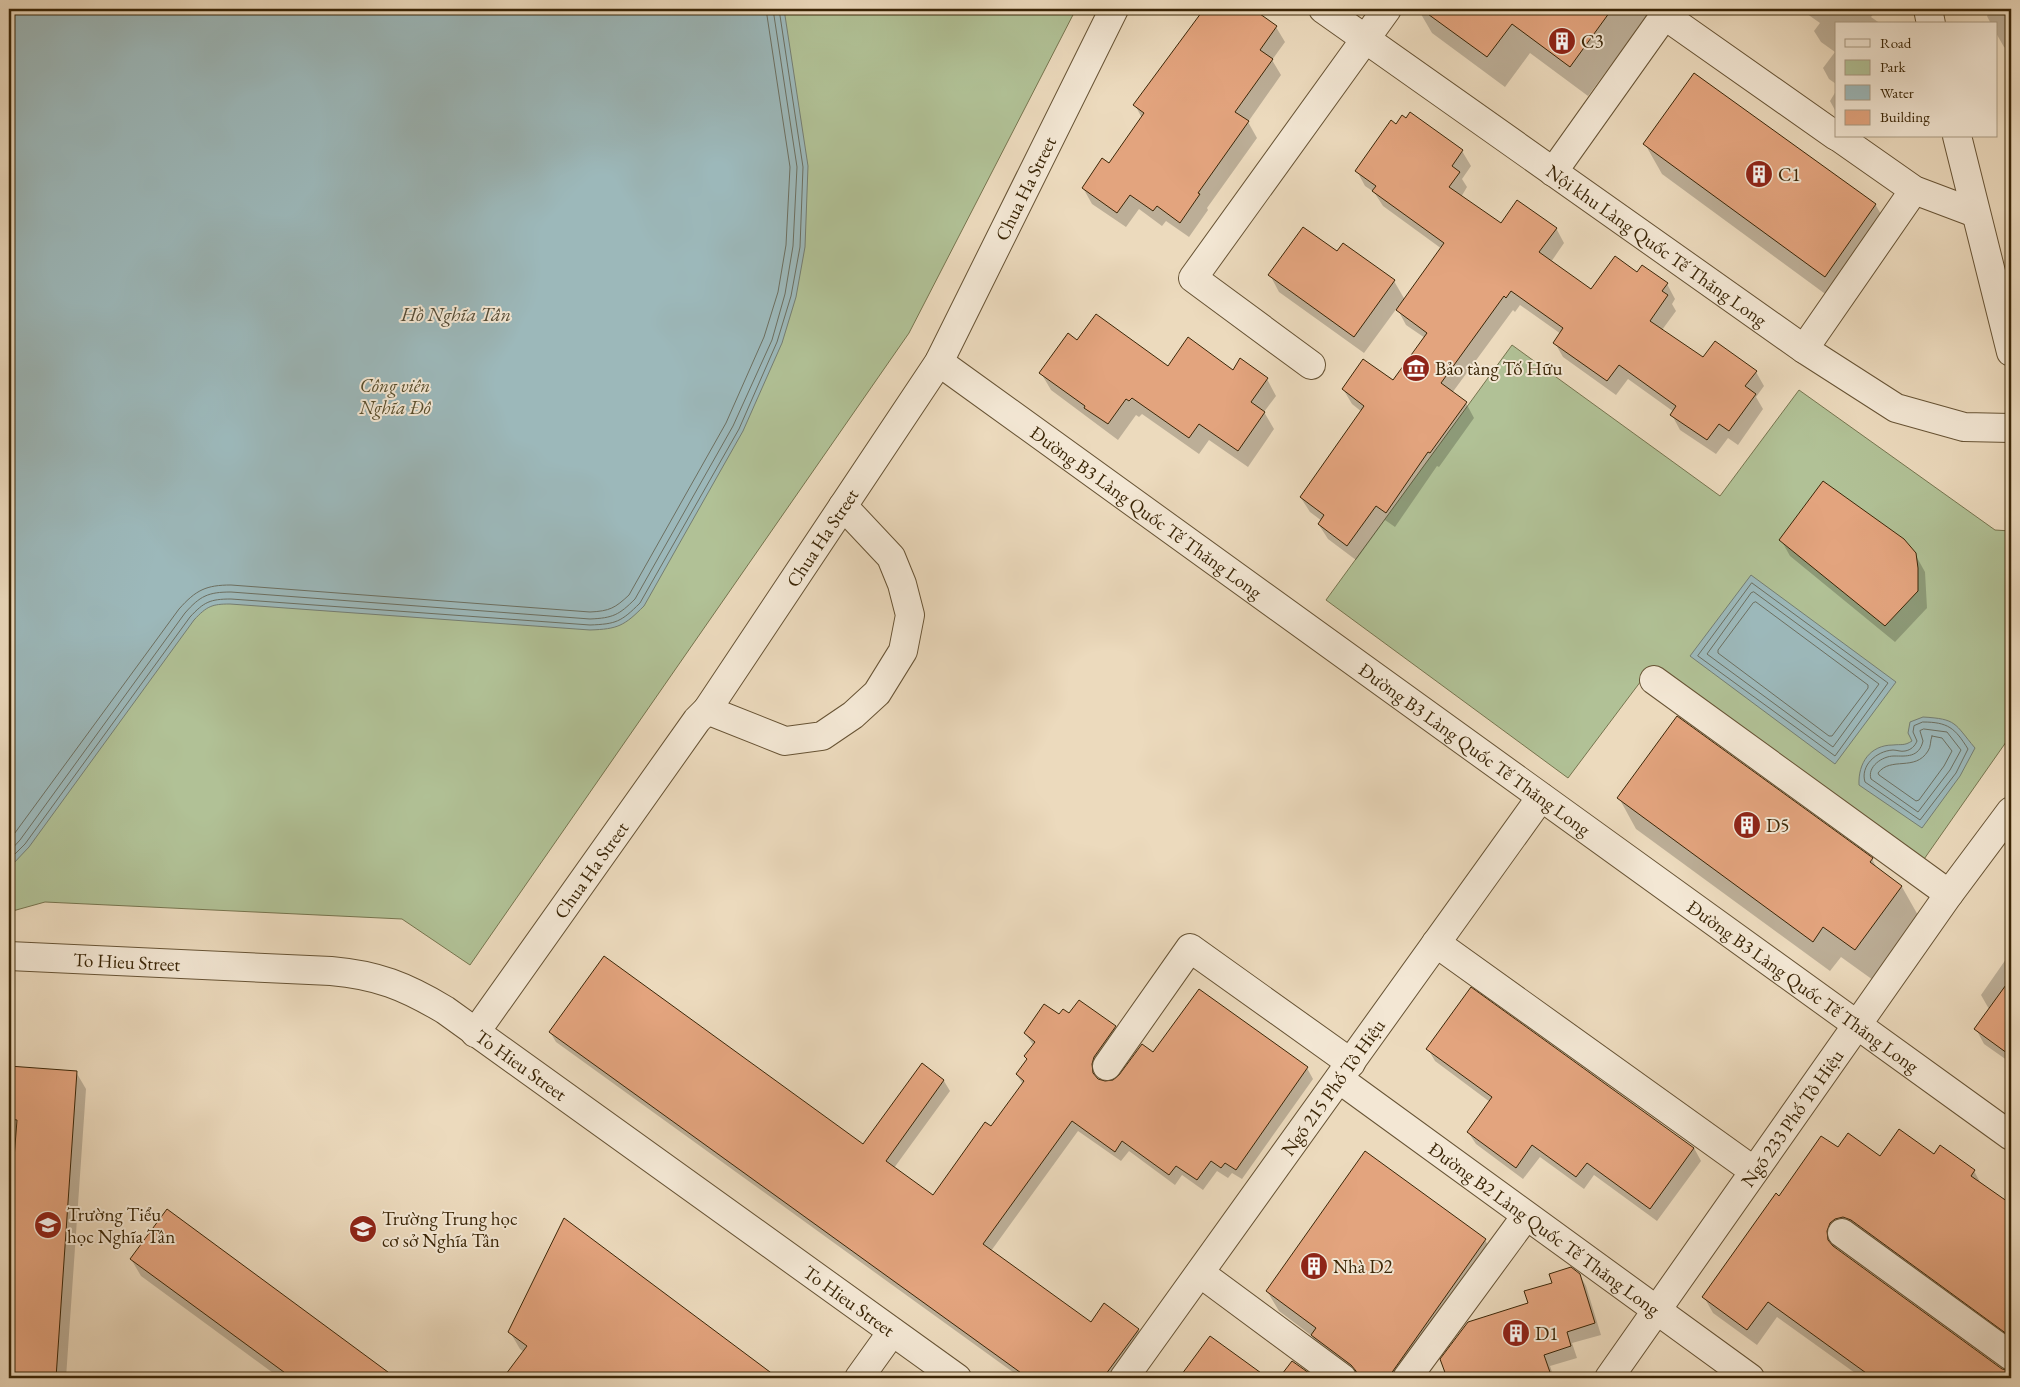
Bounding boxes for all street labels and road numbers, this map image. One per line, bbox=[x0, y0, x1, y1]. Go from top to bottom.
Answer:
street label: Chua Ha Street bbox=[989, 132, 1062, 245]
street label: Nội khu Làng Quốc Tế Thăng Long bbox=[1541, 159, 1773, 333]
street label: Đường B3 Làng Quốc Tế Thăng Long bbox=[1025, 420, 1268, 605]
street label: Chua Ha Street bbox=[780, 484, 864, 592]
street label: Đường B3 Làng Quốc Tế Thăng Long bbox=[1354, 657, 1596, 842]
street label: Chua Ha Street bbox=[548, 817, 634, 924]
street label: Đường B3 Làng Quốc Tế Thăng Long bbox=[1682, 894, 1924, 1079]
street label: To Hieu Street bbox=[73, 947, 181, 977]
street label: Ngõ 215 Phố Tô Hiệu bbox=[1276, 1014, 1391, 1161]
street label: To Hieu Street bbox=[470, 1024, 572, 1107]
street label: Ngõ 233 Phố Tô Hiệu bbox=[1735, 1044, 1849, 1192]
street label: Đường B2 Làng Quốc Tế Thăng Long bbox=[1423, 1136, 1665, 1322]
street label: To Hieu Street bbox=[798, 1260, 900, 1342]

